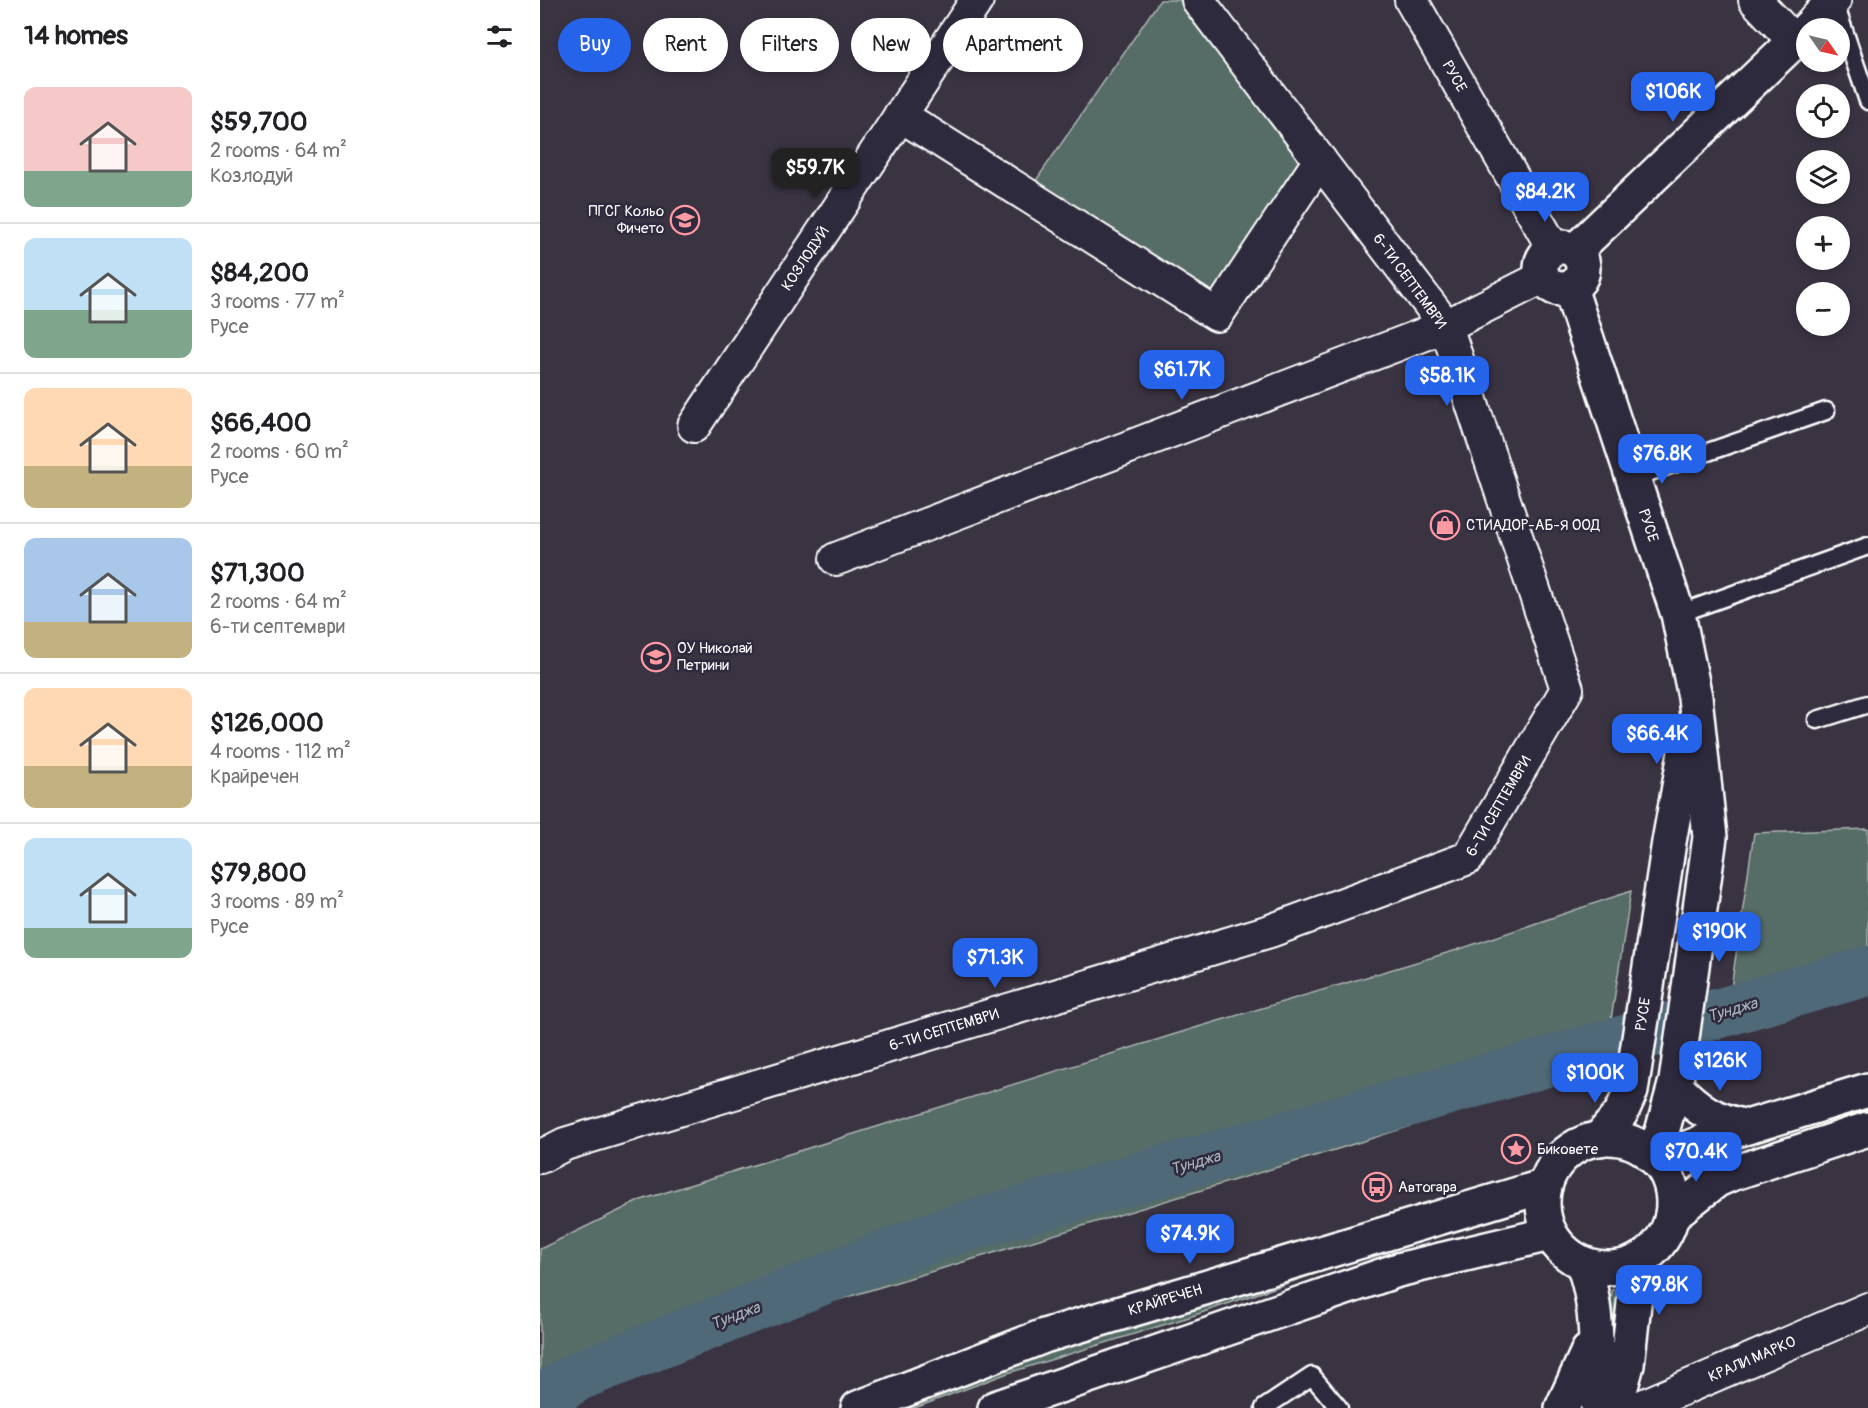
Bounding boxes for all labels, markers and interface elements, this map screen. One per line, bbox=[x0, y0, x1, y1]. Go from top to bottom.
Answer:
chip: Buy bbox=[558, 18, 631, 72]
chip: Rent bbox=[643, 18, 728, 72]
chip: Filters bbox=[740, 18, 839, 72]
chip: New bbox=[851, 18, 931, 72]
chip: Apartment bbox=[943, 18, 1083, 72]
north arrow bbox=[1796, 18, 1850, 72]
map controls bbox=[1796, 18, 1850, 336]
text: 14 homes bbox=[24, 20, 128, 52]
icon: filters bbox=[483, 20, 516, 53]
street label: РУСЕ bbox=[1438, 57, 1471, 96]
pin: $106K bbox=[1631, 72, 1715, 123]
text: $106K bbox=[1645, 79, 1701, 104]
button: locate bbox=[1796, 84, 1850, 138]
text: $59,700 bbox=[210, 106, 307, 138]
icon: home bbox=[72, 111, 144, 183]
text: 2 rooms · 64 m² bbox=[210, 138, 347, 163]
pin: $59.7K bbox=[766, 148, 864, 199]
button: layers bbox=[1796, 150, 1850, 204]
text: $59.7K bbox=[786, 155, 845, 180]
text: Козлодуй bbox=[210, 163, 293, 188]
pin: $84.2K bbox=[1496, 172, 1594, 223]
text: $84.2K bbox=[1515, 179, 1575, 204]
place label: ПГСГ Кольо Фичето bbox=[589, 202, 664, 238]
school or university icon: ПГСГ Кольо Фичето bbox=[669, 204, 701, 236]
button: + bbox=[1796, 216, 1850, 270]
street label: КОЗЛОДУЙ bbox=[778, 223, 834, 294]
street label: 6-ТИ СЕПТЕМВРИ bbox=[1369, 230, 1451, 333]
text: $84,200 bbox=[210, 257, 309, 289]
icon: home bbox=[72, 262, 144, 334]
button: − bbox=[1796, 282, 1850, 336]
text: 3 rooms · 77 m² bbox=[210, 289, 345, 314]
text: Русе bbox=[210, 314, 249, 339]
pin: $61.7K bbox=[1133, 350, 1231, 401]
pin: $58.1K bbox=[1398, 356, 1496, 407]
text: $61.7K bbox=[1153, 357, 1211, 382]
text: $58.1K bbox=[1419, 363, 1475, 388]
text: $66,400 bbox=[210, 407, 312, 439]
icon: home bbox=[72, 412, 144, 484]
pin: $76.8K bbox=[1613, 434, 1711, 485]
text: 2 rooms · 60 m² bbox=[210, 439, 349, 464]
text: $76.8K bbox=[1632, 441, 1692, 466]
text: Русе bbox=[210, 464, 249, 489]
street label: РУСЕ bbox=[1634, 507, 1662, 545]
shop icon: СТИАДОР-АБ-Я ООД bbox=[1429, 509, 1461, 541]
place label: СТИАДОР-АБ-Я ООД bbox=[1466, 516, 1601, 535]
text: $71,300 bbox=[210, 557, 305, 589]
icon: home bbox=[72, 562, 144, 634]
text: 2 rooms · 64 m² bbox=[210, 589, 347, 614]
text: 6-ти септември bbox=[210, 614, 345, 639]
place label: ОУ Николай Петрини bbox=[677, 639, 753, 675]
school or university icon: ОУ Николай Петрини bbox=[640, 641, 672, 673]
text: $126,000 bbox=[210, 707, 324, 739]
icon: home bbox=[72, 712, 144, 784]
pin: $66.4K bbox=[1608, 714, 1706, 765]
text: $66.4K bbox=[1626, 721, 1688, 746]
text: 4 rooms · 112 m² bbox=[210, 739, 351, 764]
street label: 6-ТИ СЕПТЕМВРИ bbox=[1462, 752, 1536, 860]
text: Крайречен bbox=[210, 764, 299, 789]
text: $79,800 bbox=[210, 857, 306, 889]
icon: home bbox=[72, 862, 144, 934]
text: 3 rooms · 89 m² bbox=[210, 889, 344, 914]
pin: $190K bbox=[1677, 912, 1761, 963]
text: Русе bbox=[210, 914, 249, 939]
text: $190K bbox=[1692, 919, 1746, 944]
pin: $71.3K bbox=[946, 938, 1044, 989]
text: $71.3K bbox=[967, 945, 1023, 970]
water label: Тунджа bbox=[1705, 993, 1761, 1027]
street label: РУСЕ bbox=[1631, 996, 1655, 1032]
street label: 6-ТИ СЕПТЕМВРИ bbox=[887, 1004, 1001, 1056]
pin: $126K bbox=[1678, 1041, 1762, 1092]
text: $126K bbox=[1693, 1048, 1747, 1073]
pin: $100K bbox=[1553, 1053, 1637, 1104]
text: $100K bbox=[1566, 1060, 1624, 1085]
pin: $70.4K bbox=[1647, 1132, 1745, 1183]
place icon: Биковете bbox=[1500, 1133, 1532, 1165]
text: $70.4K bbox=[1664, 1139, 1728, 1164]
place label: Биковете bbox=[1537, 1140, 1599, 1159]
water label: Тунджа bbox=[1168, 1146, 1224, 1180]
bus stop icon: Автогара bbox=[1361, 1171, 1393, 1203]
place label: Автогара bbox=[1398, 1178, 1457, 1197]
pin: $74.9K bbox=[1141, 1214, 1239, 1265]
text: $74.9K bbox=[1160, 1221, 1220, 1246]
pin: $79.8K bbox=[1610, 1265, 1708, 1316]
text: $79.8K bbox=[1630, 1272, 1688, 1297]
street label: КРАЙРЕЧЕН bbox=[1126, 1280, 1205, 1320]
water label: Тунджа bbox=[708, 1297, 764, 1334]
street label: КРАЛИ МАРКО bbox=[1705, 1332, 1799, 1387]

